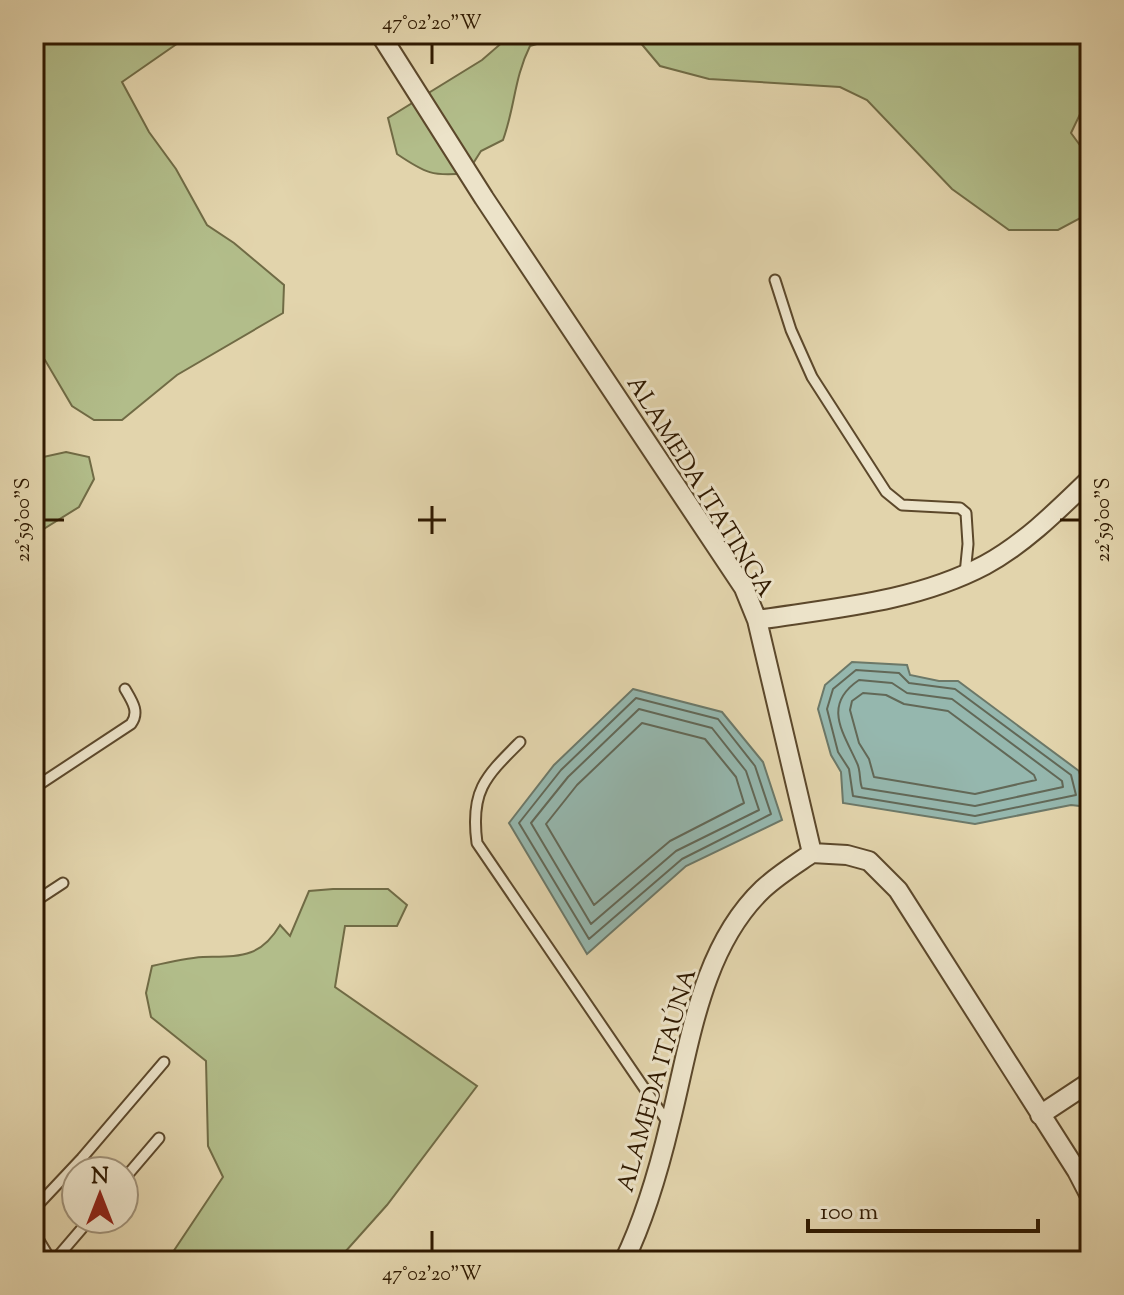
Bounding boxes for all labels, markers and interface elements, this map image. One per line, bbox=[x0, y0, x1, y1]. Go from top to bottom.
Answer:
text: 47°02'20"W bbox=[382, 10, 482, 39]
street label: ALAMEDA ITATINGA bbox=[617, 370, 782, 605]
text: 22°59'00"S bbox=[10, 478, 39, 562]
text: 22°59'00"S bbox=[1090, 478, 1119, 562]
street label: ALAMEDA ITAÚNA bbox=[610, 964, 706, 1196]
north arrow bbox=[60, 1155, 140, 1235]
text: N bbox=[91, 1162, 109, 1194]
scale bar bbox=[808, 1183, 1038, 1233]
text: 100 m bbox=[820, 1196, 878, 1230]
text: 47°02'20"W bbox=[382, 1261, 482, 1290]

